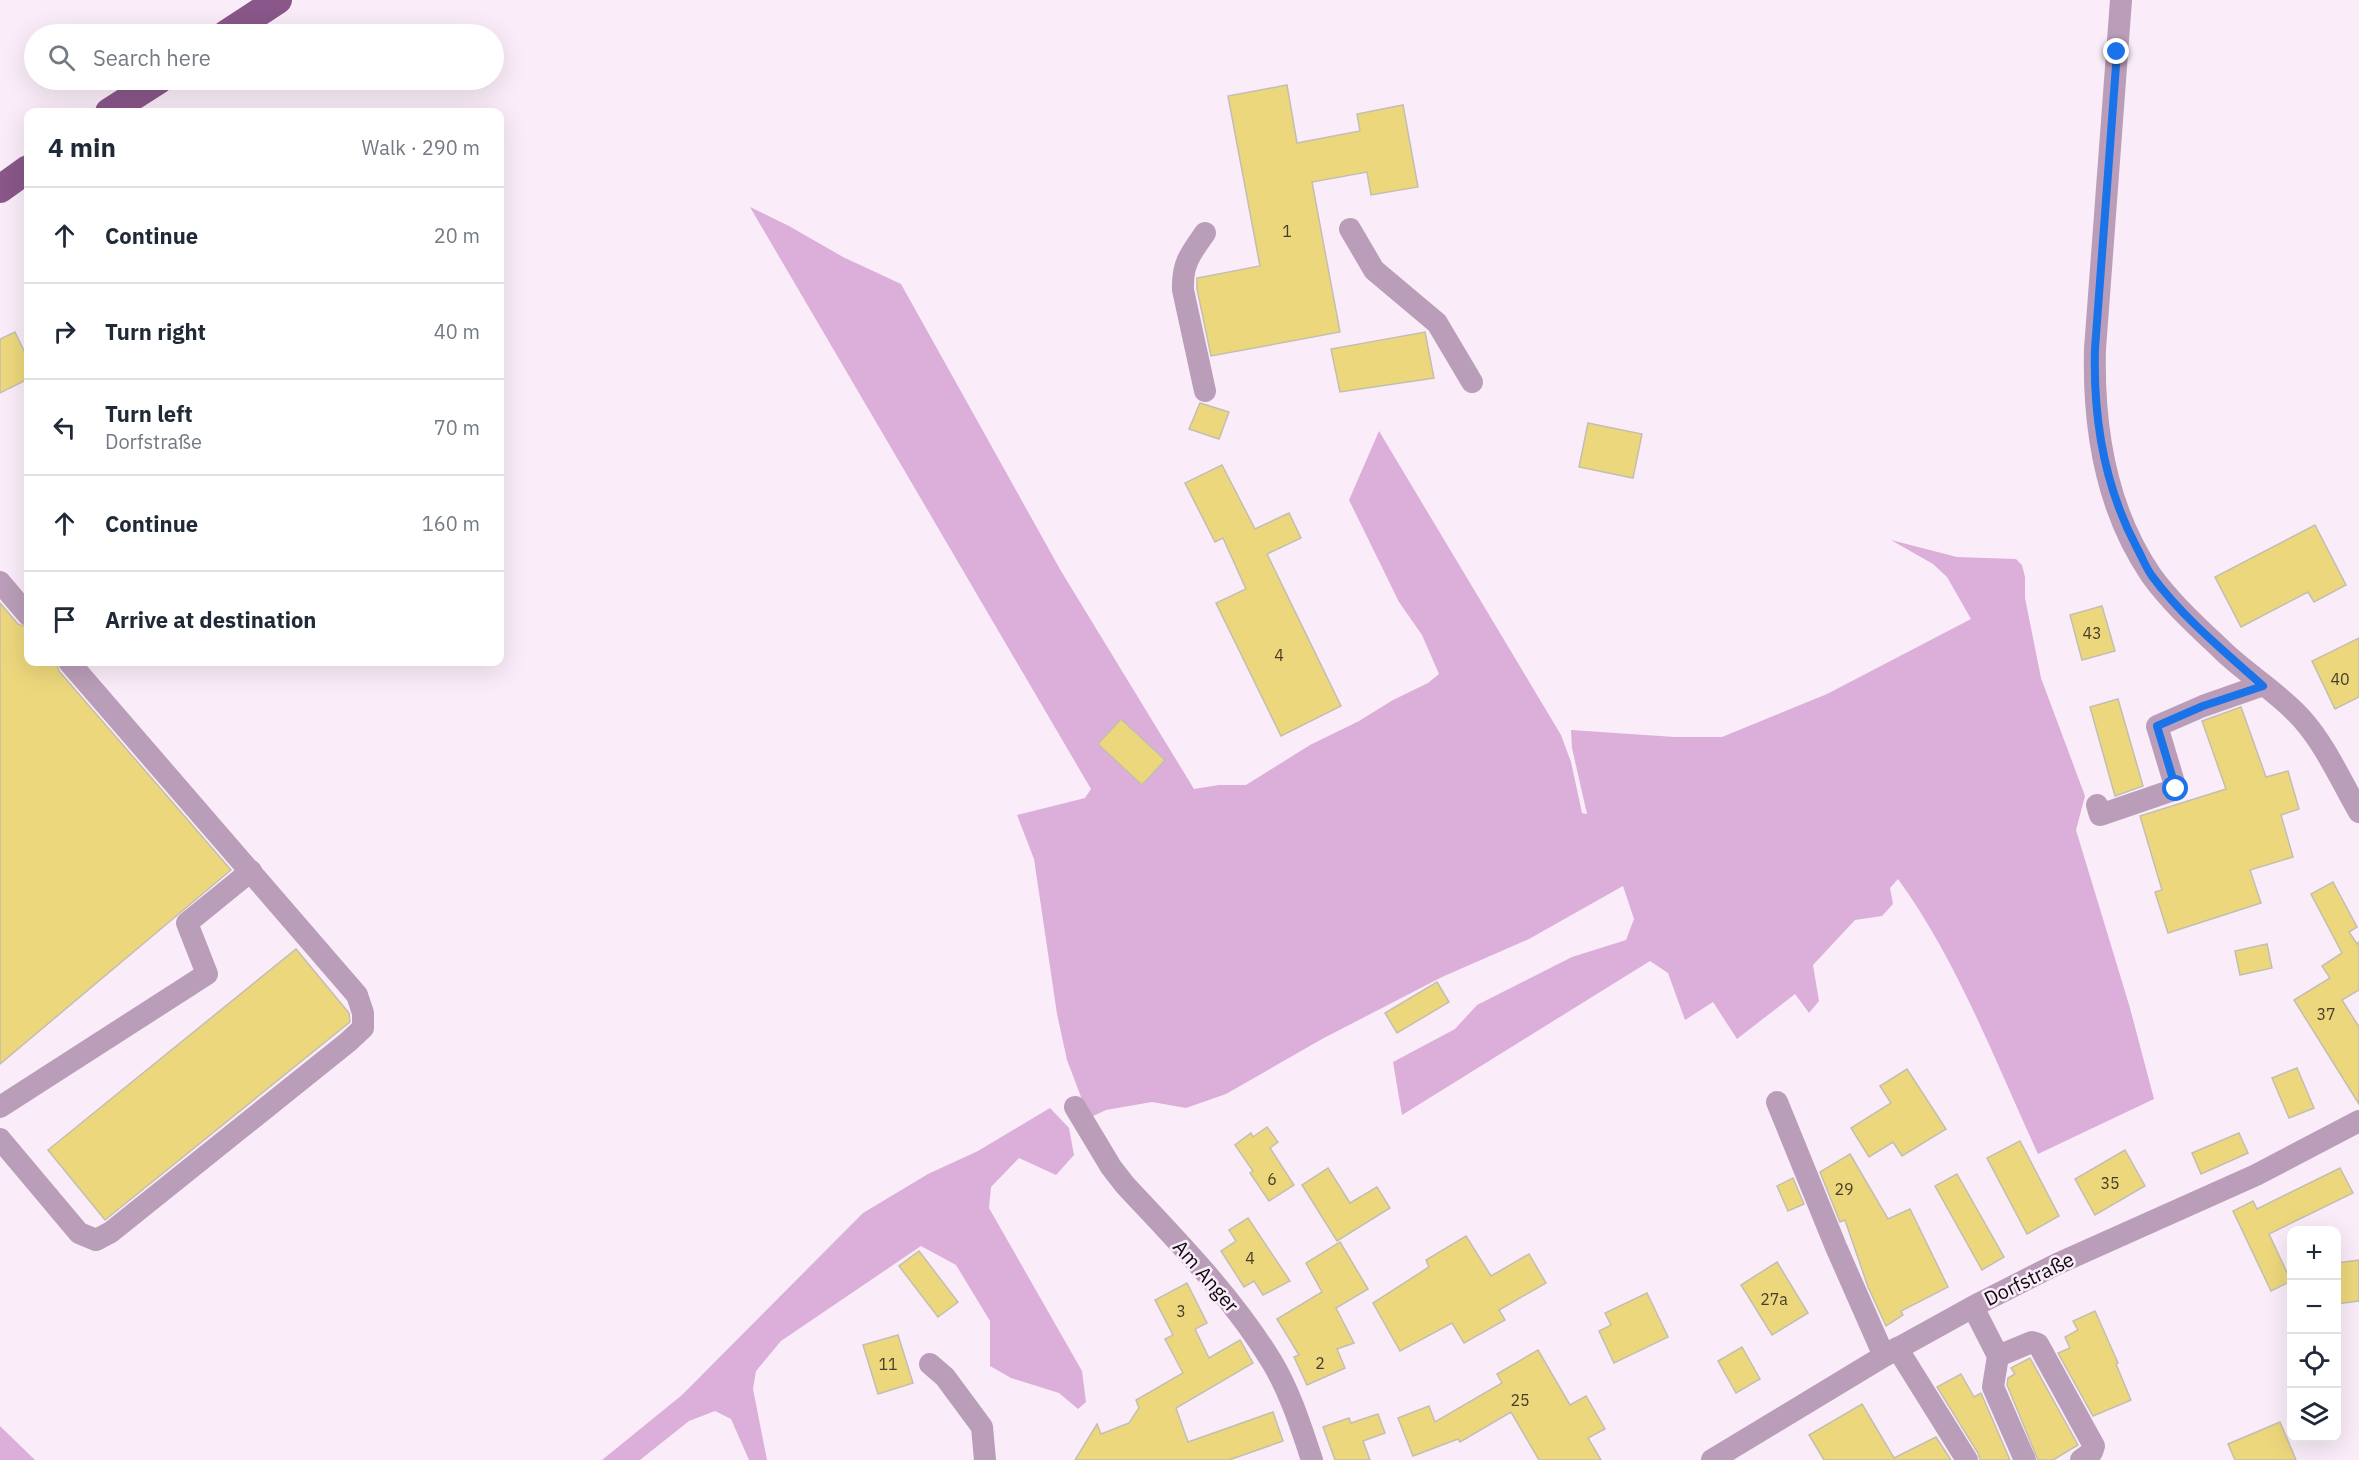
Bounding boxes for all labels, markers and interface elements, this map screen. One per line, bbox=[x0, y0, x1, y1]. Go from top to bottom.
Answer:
search box bbox=[24, 24, 504, 90]
route end bbox=[2103, 38, 2129, 64]
icon: search bbox=[45, 41, 78, 74]
text: Search here bbox=[93, 43, 211, 72]
text: 4 min bbox=[48, 130, 116, 164]
text: Walk · 290 m bbox=[362, 134, 480, 161]
icon: ahead bbox=[48, 219, 81, 252]
text: Continue bbox=[105, 221, 198, 250]
house number: 1 bbox=[1282, 221, 1292, 241]
text: 20 m bbox=[434, 222, 480, 249]
icon: right bbox=[48, 315, 81, 348]
text: Turn right bbox=[105, 317, 206, 346]
text: 40 m bbox=[434, 318, 480, 345]
text: Turn left bbox=[105, 399, 193, 428]
icon: left bbox=[48, 411, 81, 444]
text: 70 m bbox=[434, 414, 480, 441]
text: Dorfstraße bbox=[105, 428, 202, 455]
icon: ahead bbox=[48, 507, 81, 540]
text: Continue bbox=[105, 509, 198, 538]
text: 160 m bbox=[422, 510, 480, 537]
icon: arrive bbox=[48, 603, 81, 636]
text: Arrive at destination bbox=[105, 605, 316, 634]
house number: 43 bbox=[2082, 623, 2102, 643]
house number: 4 bbox=[1274, 645, 1284, 665]
house number: 40 bbox=[2330, 669, 2350, 689]
route start bbox=[2162, 775, 2188, 801]
house number: 37 bbox=[2316, 1004, 2336, 1024]
house number: 6 bbox=[1267, 1169, 1277, 1189]
house number: 35 bbox=[2100, 1173, 2120, 1193]
house number: 29 bbox=[1834, 1179, 1854, 1199]
map controls bbox=[2287, 1226, 2341, 1442]
button: + bbox=[2287, 1226, 2341, 1280]
street label: Am Anger bbox=[1167, 1234, 1245, 1318]
street label: Dorfstraße bbox=[1979, 1245, 2078, 1312]
house number: 4 bbox=[1245, 1248, 1255, 1268]
button: − bbox=[2287, 1280, 2341, 1334]
house number: 27a bbox=[1760, 1289, 1788, 1309]
house number: 3 bbox=[1176, 1301, 1186, 1321]
button: locate bbox=[2287, 1334, 2341, 1388]
house number: 2 bbox=[1315, 1353, 1325, 1373]
house number: 11 bbox=[878, 1354, 898, 1374]
button: layers bbox=[2287, 1388, 2341, 1442]
house number: 25 bbox=[1510, 1390, 1530, 1410]

